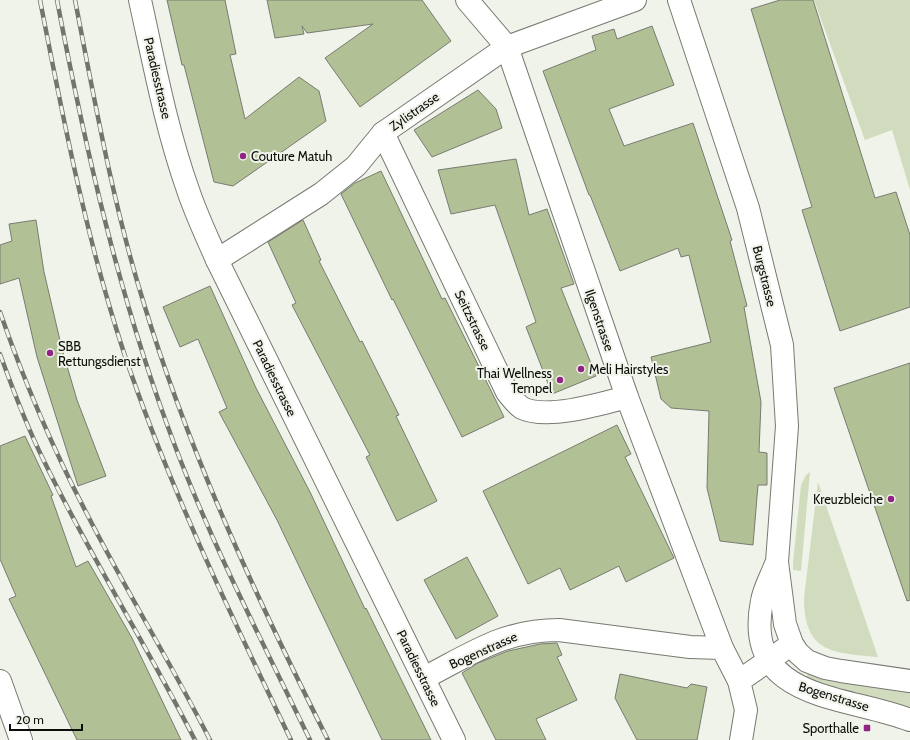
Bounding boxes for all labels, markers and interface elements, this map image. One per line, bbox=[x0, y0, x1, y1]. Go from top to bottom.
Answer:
street label: Paradiesstrasse bbox=[141, 36, 175, 121]
street label: Zylistrasse bbox=[386, 88, 442, 134]
place label: Couture Matuh bbox=[251, 148, 332, 164]
marker: Couture Matuh bbox=[238, 151, 248, 161]
street label: Burgstrasse bbox=[750, 244, 780, 309]
street label: Seitzstrasse bbox=[452, 287, 495, 353]
street label: Ilgenstrasse bbox=[582, 287, 618, 353]
street label: Paradiesstrasse bbox=[250, 337, 301, 419]
place label: SBB Rettungsdienst bbox=[58, 338, 141, 369]
marker: SBB Rettungsdienst bbox=[45, 348, 55, 358]
place label: Meli Hairstyles bbox=[589, 361, 669, 377]
marker: Meli Hairstyles bbox=[576, 364, 586, 374]
place label: Thai Wellness Tempel bbox=[477, 365, 553, 396]
marker: Thai Wellness Tempel bbox=[555, 375, 565, 385]
place label: Kreuzbleiche bbox=[813, 491, 883, 507]
marker: Kreuzbleiche bbox=[886, 494, 896, 504]
street label: Paradiesstrasse bbox=[394, 627, 445, 709]
street label: Bogenstrasse bbox=[447, 628, 520, 672]
street label: Bogenstrasse bbox=[797, 678, 871, 714]
scale bar bbox=[10, 706, 82, 732]
text: 20 m bbox=[16, 712, 44, 727]
place label: Sporthalle bbox=[803, 720, 859, 736]
marker: Sporthalle bbox=[862, 723, 872, 733]

